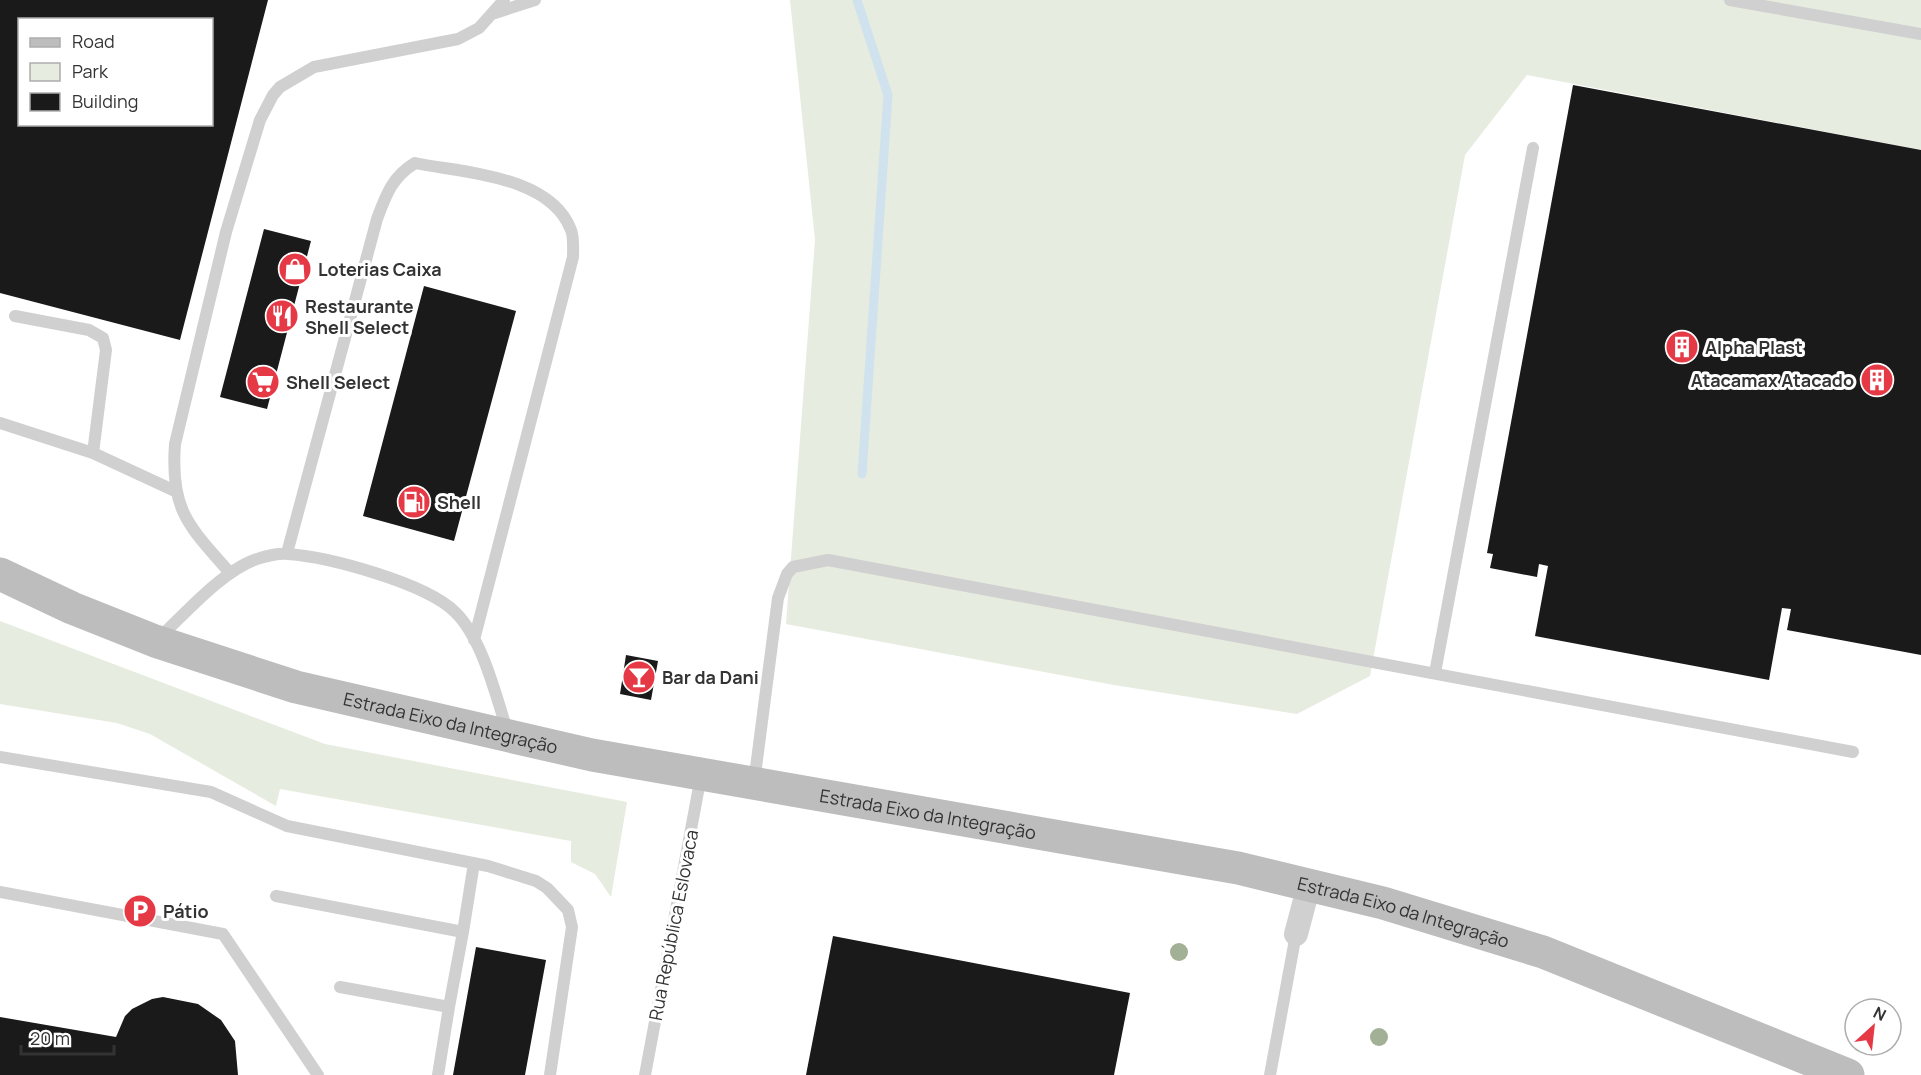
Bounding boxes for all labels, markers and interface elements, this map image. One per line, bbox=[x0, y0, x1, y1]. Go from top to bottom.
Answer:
legend bbox=[18, 18, 213, 126]
text: Road bbox=[72, 29, 115, 53]
text: Park bbox=[72, 59, 109, 83]
text: Building bbox=[72, 89, 138, 113]
shop icon: Loterias Caixa bbox=[277, 251, 313, 287]
place label: Loterias Caixa bbox=[318, 257, 442, 281]
place label: Restaurante Shell Select bbox=[305, 294, 414, 339]
restaurant icon: Restaurante Shell Select bbox=[264, 298, 300, 334]
building icon: Alpha Plast bbox=[1664, 329, 1700, 365]
place label: Alpha Plast bbox=[1705, 335, 1803, 359]
building icon: Atacamax Atacado bbox=[1859, 362, 1895, 398]
supermarket icon: Shell Select bbox=[245, 364, 281, 400]
place label: Atacamax Atacado bbox=[1691, 368, 1854, 392]
place label: Shell Select bbox=[286, 370, 390, 394]
fuel station icon: Shell bbox=[396, 484, 432, 520]
place label: Shell bbox=[437, 490, 481, 514]
bar icon: Bar da Dani bbox=[621, 659, 657, 695]
place label: Bar da Dani bbox=[662, 665, 759, 689]
street label: Estrada Eixo da Integração bbox=[341, 686, 560, 759]
street label: Estrada Eixo da Integração bbox=[818, 783, 1038, 844]
street label: Rua República Eslovaca bbox=[643, 828, 703, 1022]
street label: Estrada Eixo da Integração bbox=[1295, 871, 1512, 953]
parking icon: Pátio bbox=[122, 893, 158, 929]
place label: Pátio bbox=[163, 899, 209, 923]
north arrow bbox=[1843, 997, 1903, 1057]
text: N bbox=[1870, 1001, 1890, 1026]
scale bar bbox=[21, 1018, 114, 1056]
text: 20 m bbox=[30, 1026, 70, 1050]

